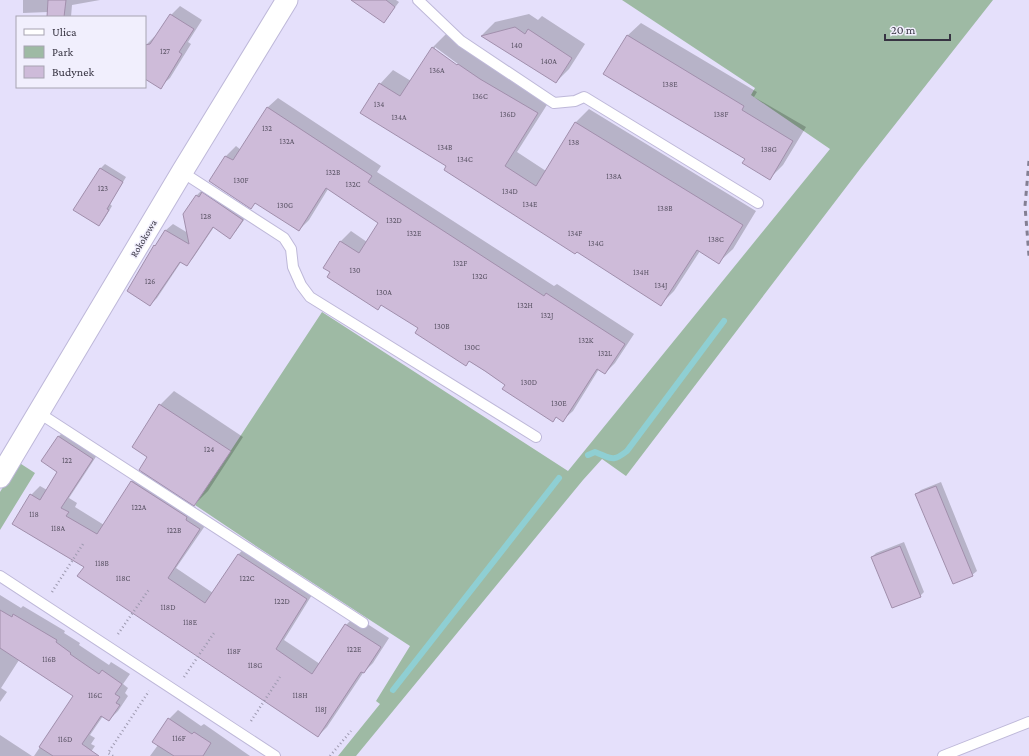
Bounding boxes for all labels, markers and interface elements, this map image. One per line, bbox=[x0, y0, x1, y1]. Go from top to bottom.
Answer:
legend bbox=[16, 16, 146, 88]
scale bar bbox=[885, 16, 950, 42]
text: 20 m bbox=[891, 23, 916, 37]
text: Ulica bbox=[52, 25, 77, 39]
house number: 140 bbox=[511, 41, 523, 50]
text: Park bbox=[52, 45, 74, 59]
house number: 127 bbox=[160, 47, 170, 56]
house number: 140A bbox=[541, 57, 557, 66]
text: Budynek bbox=[52, 65, 95, 79]
house number: 136A bbox=[430, 66, 445, 75]
house number: 138E bbox=[662, 80, 678, 89]
house number: 136C bbox=[472, 92, 488, 101]
house number: 134 bbox=[374, 100, 384, 109]
house number: 136D bbox=[500, 110, 516, 119]
house number: 138F bbox=[714, 110, 728, 119]
house number: 134A bbox=[391, 113, 407, 122]
house number: 132 bbox=[262, 124, 272, 133]
house number: 132A bbox=[280, 137, 295, 146]
house number: 138 bbox=[569, 138, 579, 147]
house number: 134B bbox=[438, 143, 453, 152]
house number: 138G bbox=[761, 145, 777, 154]
house number: 134C bbox=[457, 155, 473, 164]
house number: 132B bbox=[326, 168, 341, 177]
house number: 138A bbox=[606, 172, 622, 181]
house number: 130F bbox=[234, 176, 249, 185]
house number: 132C bbox=[346, 180, 361, 189]
house number: 123 bbox=[98, 184, 108, 193]
house number: 134D bbox=[502, 187, 518, 196]
house number: 134E bbox=[523, 200, 538, 209]
house number: 130G bbox=[277, 201, 293, 210]
house number: 138B bbox=[657, 204, 673, 213]
house number: 128 bbox=[201, 212, 211, 221]
house number: 132D bbox=[386, 216, 402, 225]
street label: Rokokowa bbox=[128, 217, 159, 259]
house number: 132E bbox=[407, 229, 422, 238]
house number: 134F bbox=[568, 229, 582, 238]
house number: 138C bbox=[708, 235, 724, 244]
house number: 134G bbox=[588, 239, 604, 248]
house number: 132F bbox=[453, 259, 467, 268]
house number: 130 bbox=[350, 266, 361, 275]
house number: 134H bbox=[633, 268, 649, 277]
house number: 132G bbox=[472, 272, 488, 281]
house number: 126 bbox=[145, 277, 155, 286]
house number: 134J bbox=[655, 281, 668, 290]
house number: 130A bbox=[376, 288, 392, 297]
house number: 132H bbox=[517, 301, 533, 310]
house number: 132J bbox=[541, 311, 554, 320]
house number: 130B bbox=[434, 322, 450, 331]
house number: 132K bbox=[579, 336, 594, 345]
house number: 130C bbox=[464, 343, 480, 352]
house number: 132L bbox=[598, 349, 612, 358]
house number: 130D bbox=[521, 378, 537, 387]
house number: 130E bbox=[551, 399, 567, 408]
house number: 124 bbox=[204, 445, 214, 454]
house number: 122 bbox=[62, 456, 72, 465]
house number: 122A bbox=[132, 503, 147, 512]
house number: 118 bbox=[29, 510, 39, 519]
house number: 118A bbox=[51, 524, 66, 533]
house number: 122B bbox=[167, 526, 182, 535]
house number: 118B bbox=[95, 559, 110, 568]
house number: 118C bbox=[116, 574, 130, 583]
house number: 122C bbox=[240, 574, 255, 583]
house number: 122D bbox=[274, 597, 290, 606]
house number: 118D bbox=[161, 603, 175, 612]
house number: 118E bbox=[183, 618, 198, 627]
house number: 122E bbox=[347, 645, 362, 654]
house number: 118F bbox=[227, 647, 241, 656]
house number: 116B bbox=[42, 655, 57, 664]
house number: 118G bbox=[248, 661, 262, 670]
house number: 116C bbox=[88, 691, 102, 700]
house number: 118H bbox=[293, 691, 307, 700]
house number: 118J bbox=[315, 705, 328, 714]
house number: 116F bbox=[172, 734, 186, 743]
house number: 116D bbox=[58, 735, 72, 744]

